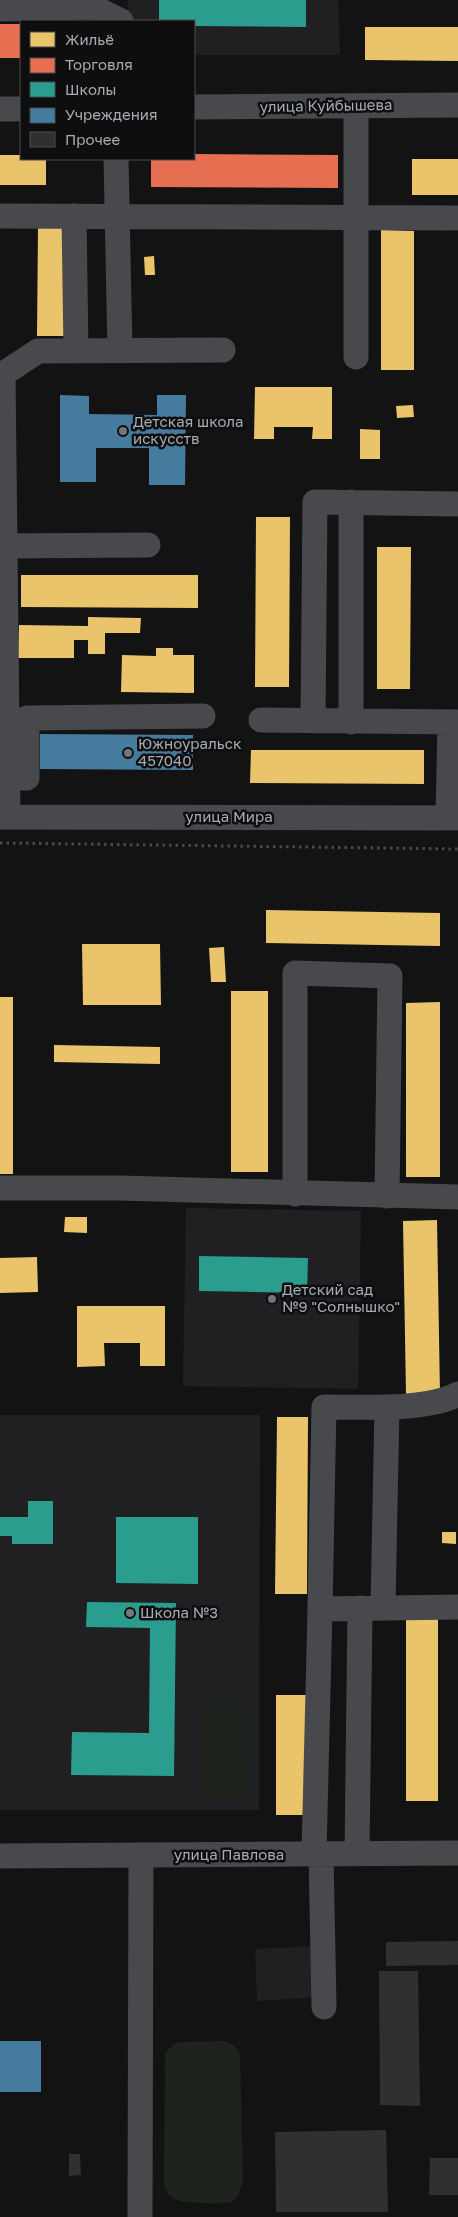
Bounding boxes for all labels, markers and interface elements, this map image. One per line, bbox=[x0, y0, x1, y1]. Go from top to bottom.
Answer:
legend bbox=[20, 20, 195, 160]
text: Жильё bbox=[65, 30, 114, 48]
text: Торговля bbox=[65, 55, 133, 73]
text: Школы bbox=[65, 80, 116, 98]
street label: улица Куйбышева bbox=[259, 95, 393, 115]
text: Учреждения bbox=[65, 105, 157, 123]
text: Прочее bbox=[65, 130, 121, 148]
place label: Детская школа искусств bbox=[133, 412, 244, 447]
marker: Детская школа искусств bbox=[117, 425, 129, 437]
place label: Южноуральск 457040 bbox=[138, 734, 242, 769]
marker: Южноуральск 457040 bbox=[122, 747, 134, 759]
street label: улица Мира bbox=[185, 807, 273, 825]
place label: Детский сад №9 "Солнышко" bbox=[282, 1280, 400, 1315]
marker: Детский сад №9 "Солнышко" bbox=[266, 1293, 278, 1305]
place label: Школа №3 bbox=[140, 1603, 218, 1621]
marker: Школа №3 bbox=[124, 1607, 136, 1619]
street label: улица Павлова bbox=[174, 1845, 284, 1863]

